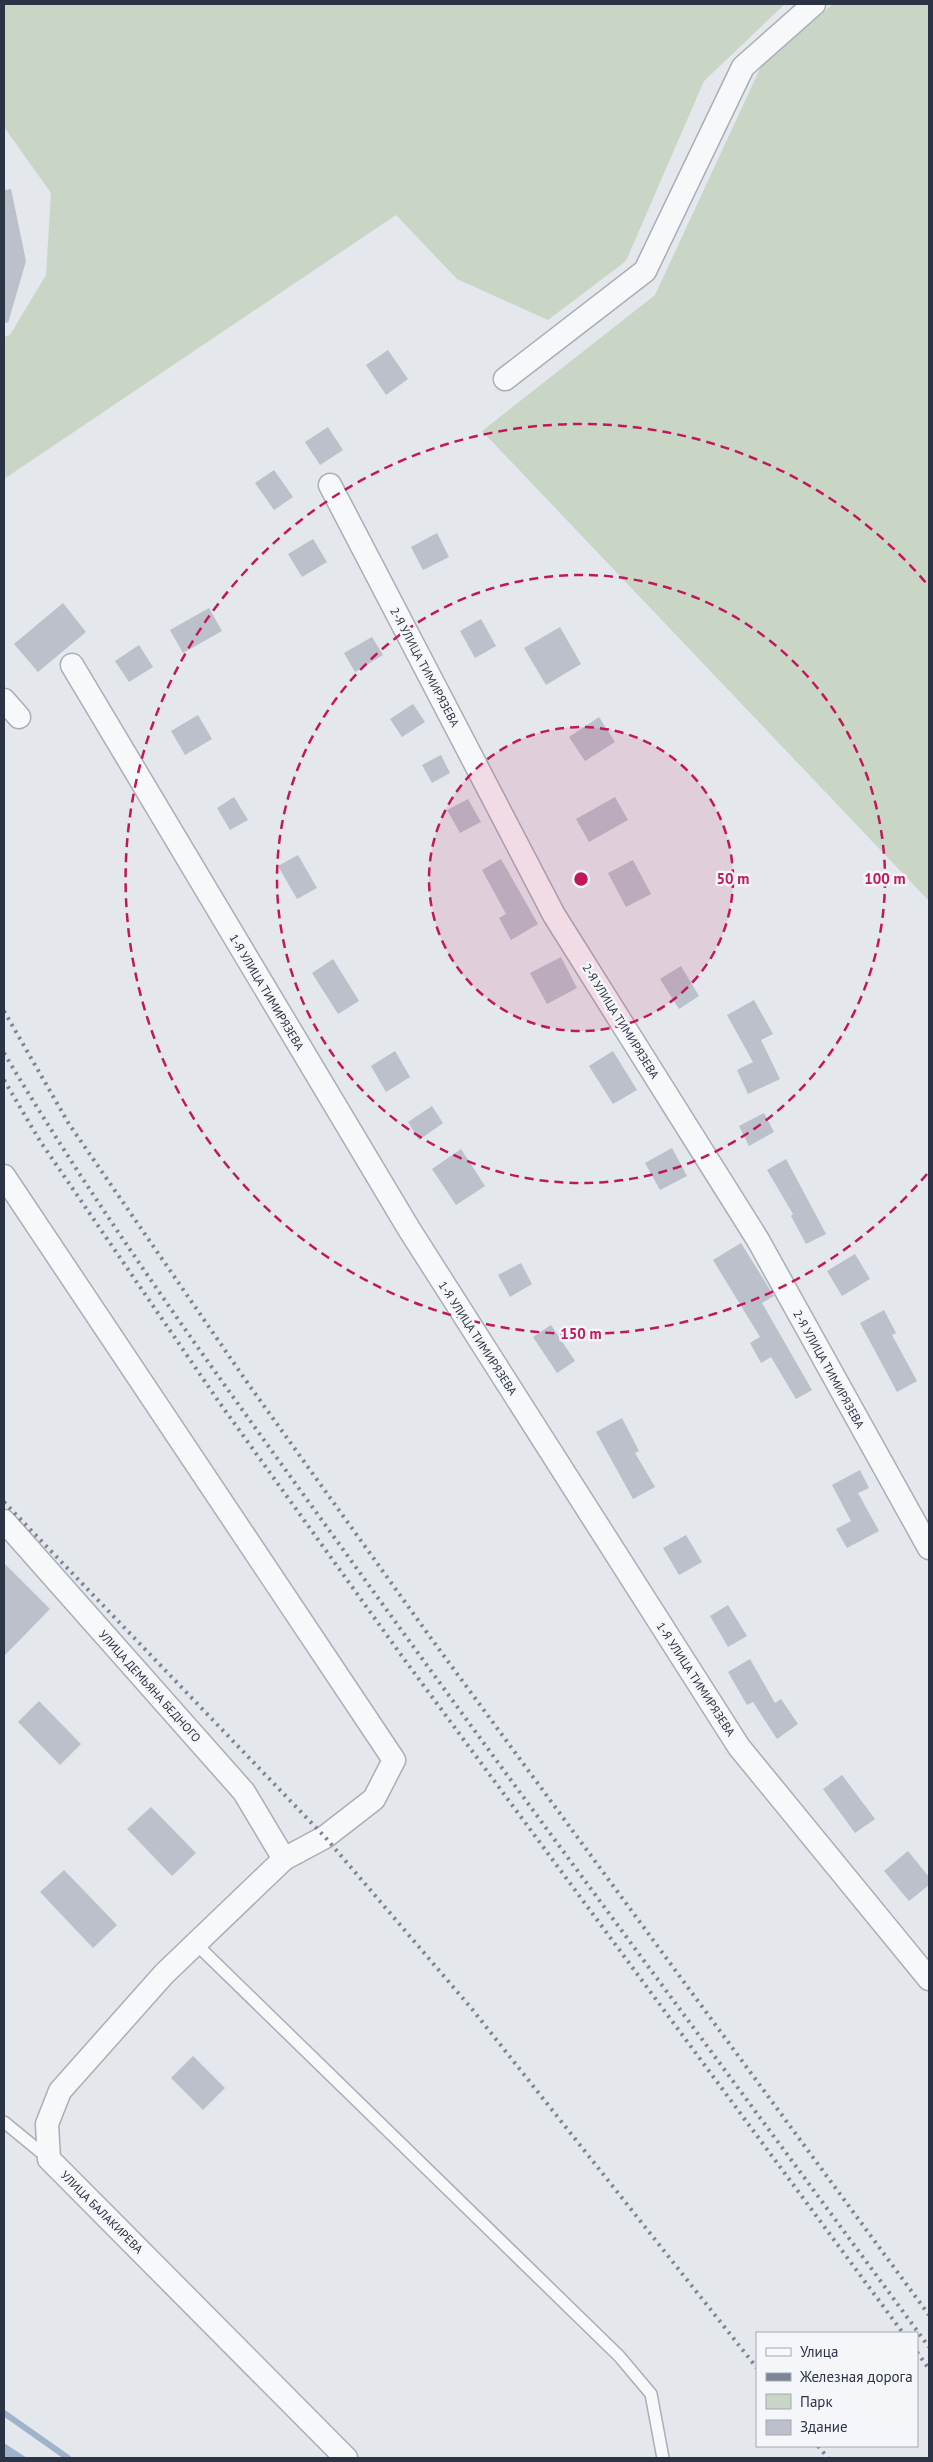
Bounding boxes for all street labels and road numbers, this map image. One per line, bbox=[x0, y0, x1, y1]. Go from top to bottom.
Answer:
street label: 2-Я УЛИЦА ТИМИРЯЗЕВА bbox=[387, 605, 463, 729]
street label: 1-Я УЛИЦА ТИМИРЯЗЕВА bbox=[226, 931, 308, 1053]
street label: 2-Я УЛИЦА ТИМИРЯЗЕВА bbox=[579, 961, 663, 1081]
street label: 1-Я УЛИЦА ТИМИРЯЗЕВА bbox=[435, 1278, 521, 1398]
street label: 2-Я УЛИЦА ТИМИРЯЗЕВА bbox=[790, 1307, 868, 1431]
street label: 1-Я УЛИЦА ТИМИРЯЗЕВА bbox=[653, 1619, 739, 1739]
street label: УЛИЦА ДЕМЬЯНА БЕДНОГО bbox=[96, 1627, 204, 1745]
street label: УЛИЦА БАЛАКИРЕВА bbox=[58, 2168, 146, 2256]

